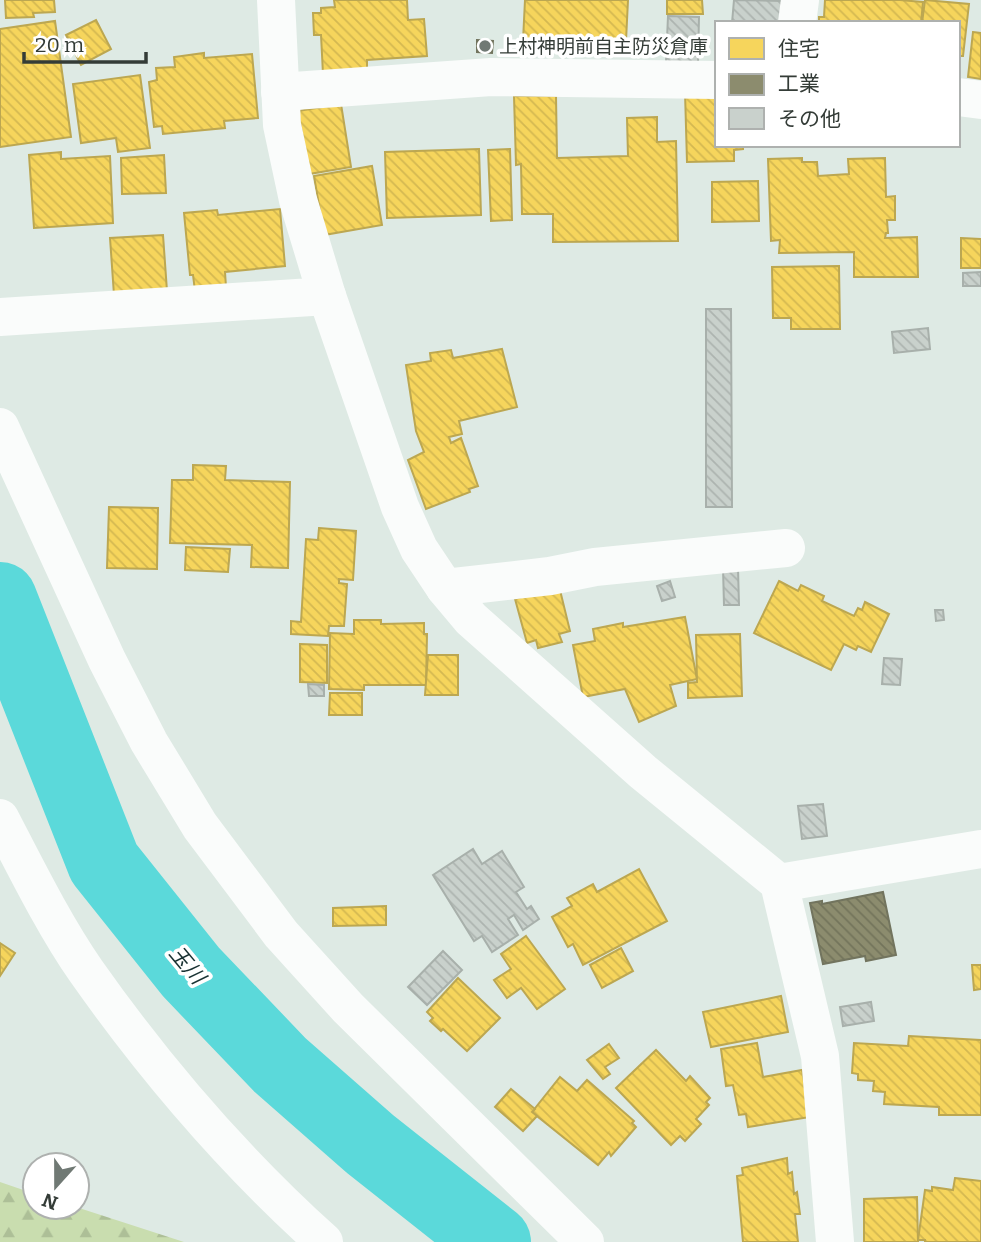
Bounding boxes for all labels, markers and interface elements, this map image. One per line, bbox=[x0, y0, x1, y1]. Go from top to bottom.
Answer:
scale bar bbox=[24, 21, 147, 65]
legend bbox=[715, 21, 960, 147]
text: 20 m bbox=[35, 32, 84, 58]
place label: 上村神明前自主防災倉庫 bbox=[499, 35, 708, 58]
text: 住宅 bbox=[778, 36, 820, 62]
marker: 上村神明前自主防災倉庫 bbox=[477, 38, 493, 54]
text: 工業 bbox=[778, 71, 820, 97]
text: その他 bbox=[778, 106, 841, 132]
water label: 玉川 bbox=[164, 941, 212, 991]
north arrow bbox=[21, 1151, 91, 1221]
text: N bbox=[39, 1188, 61, 1215]

